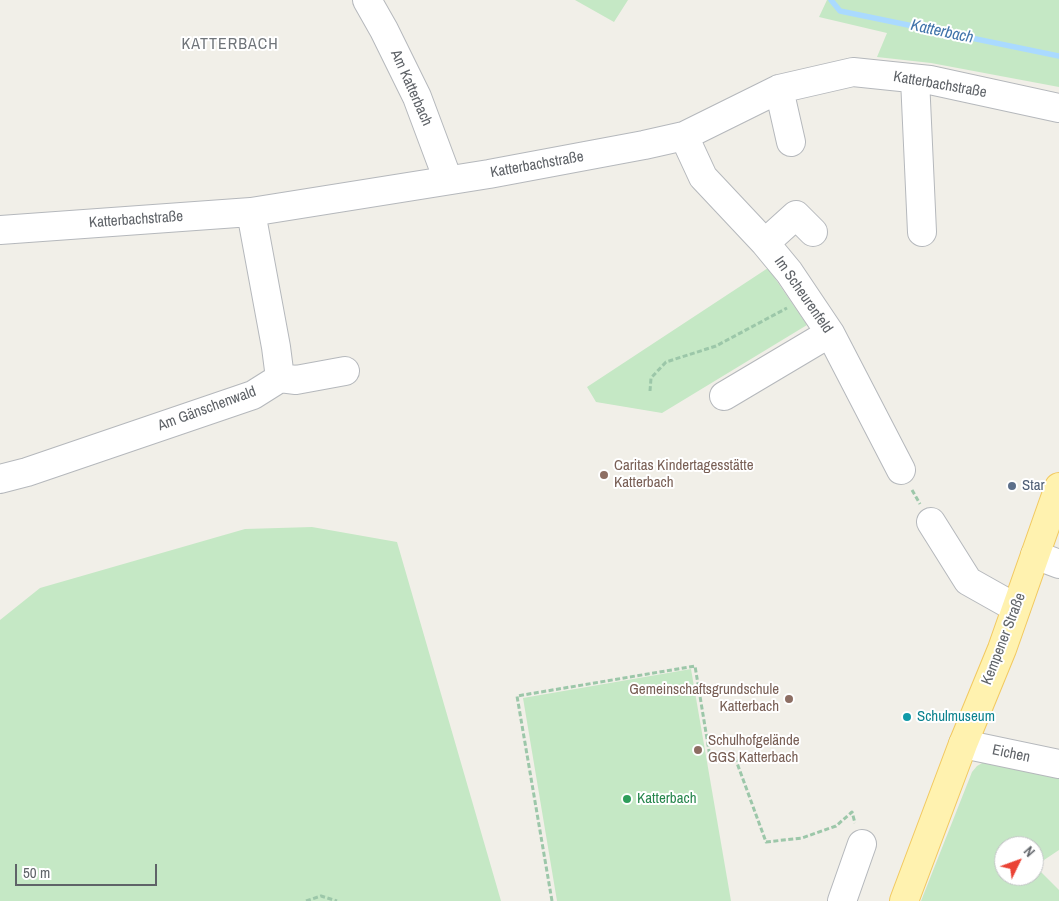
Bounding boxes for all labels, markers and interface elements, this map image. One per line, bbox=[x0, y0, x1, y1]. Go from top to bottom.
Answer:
water label: Katterbach bbox=[909, 16, 975, 48]
district label: KATTERBACH bbox=[180, 35, 280, 55]
street label: Am Katterbach bbox=[386, 47, 436, 129]
street label: Katterbachstraße bbox=[892, 68, 988, 102]
street label: Katterbachstraße bbox=[489, 148, 585, 182]
street label: Katterbachstraße bbox=[88, 208, 184, 232]
street label: Im Scheurenfeld bbox=[770, 253, 836, 337]
street label: Am Gänschenwald bbox=[155, 383, 259, 435]
place label: Caritas Kindertagesstätte Katterbach bbox=[614, 457, 753, 492]
marker: Caritas Kindertagesstätte Katterbach bbox=[598, 469, 610, 481]
place label: Star bbox=[1022, 477, 1045, 495]
marker: Star bbox=[1006, 480, 1018, 492]
street label: Kempener Straße bbox=[978, 590, 1030, 688]
place label: Gemeinschaftsgrundschule Katterbach bbox=[629, 681, 779, 716]
marker: Gemeinschaftsgrundschule Katterbach bbox=[783, 693, 795, 705]
place label: Schulmuseum bbox=[917, 708, 995, 726]
marker: Schulmuseum bbox=[901, 711, 913, 723]
place label: Schulhofgelände GGS Katterbach bbox=[708, 732, 800, 767]
street label: Eichen bbox=[990, 741, 1032, 767]
marker: Schulhofgelände GGS Katterbach bbox=[692, 744, 704, 756]
place label: Katterbach bbox=[637, 790, 696, 808]
marker: Katterbach bbox=[621, 793, 633, 805]
north arrow bbox=[994, 836, 1044, 886]
text: N bbox=[1020, 843, 1039, 861]
scale bar bbox=[18, 854, 160, 886]
text: 50 m bbox=[23, 862, 50, 883]

